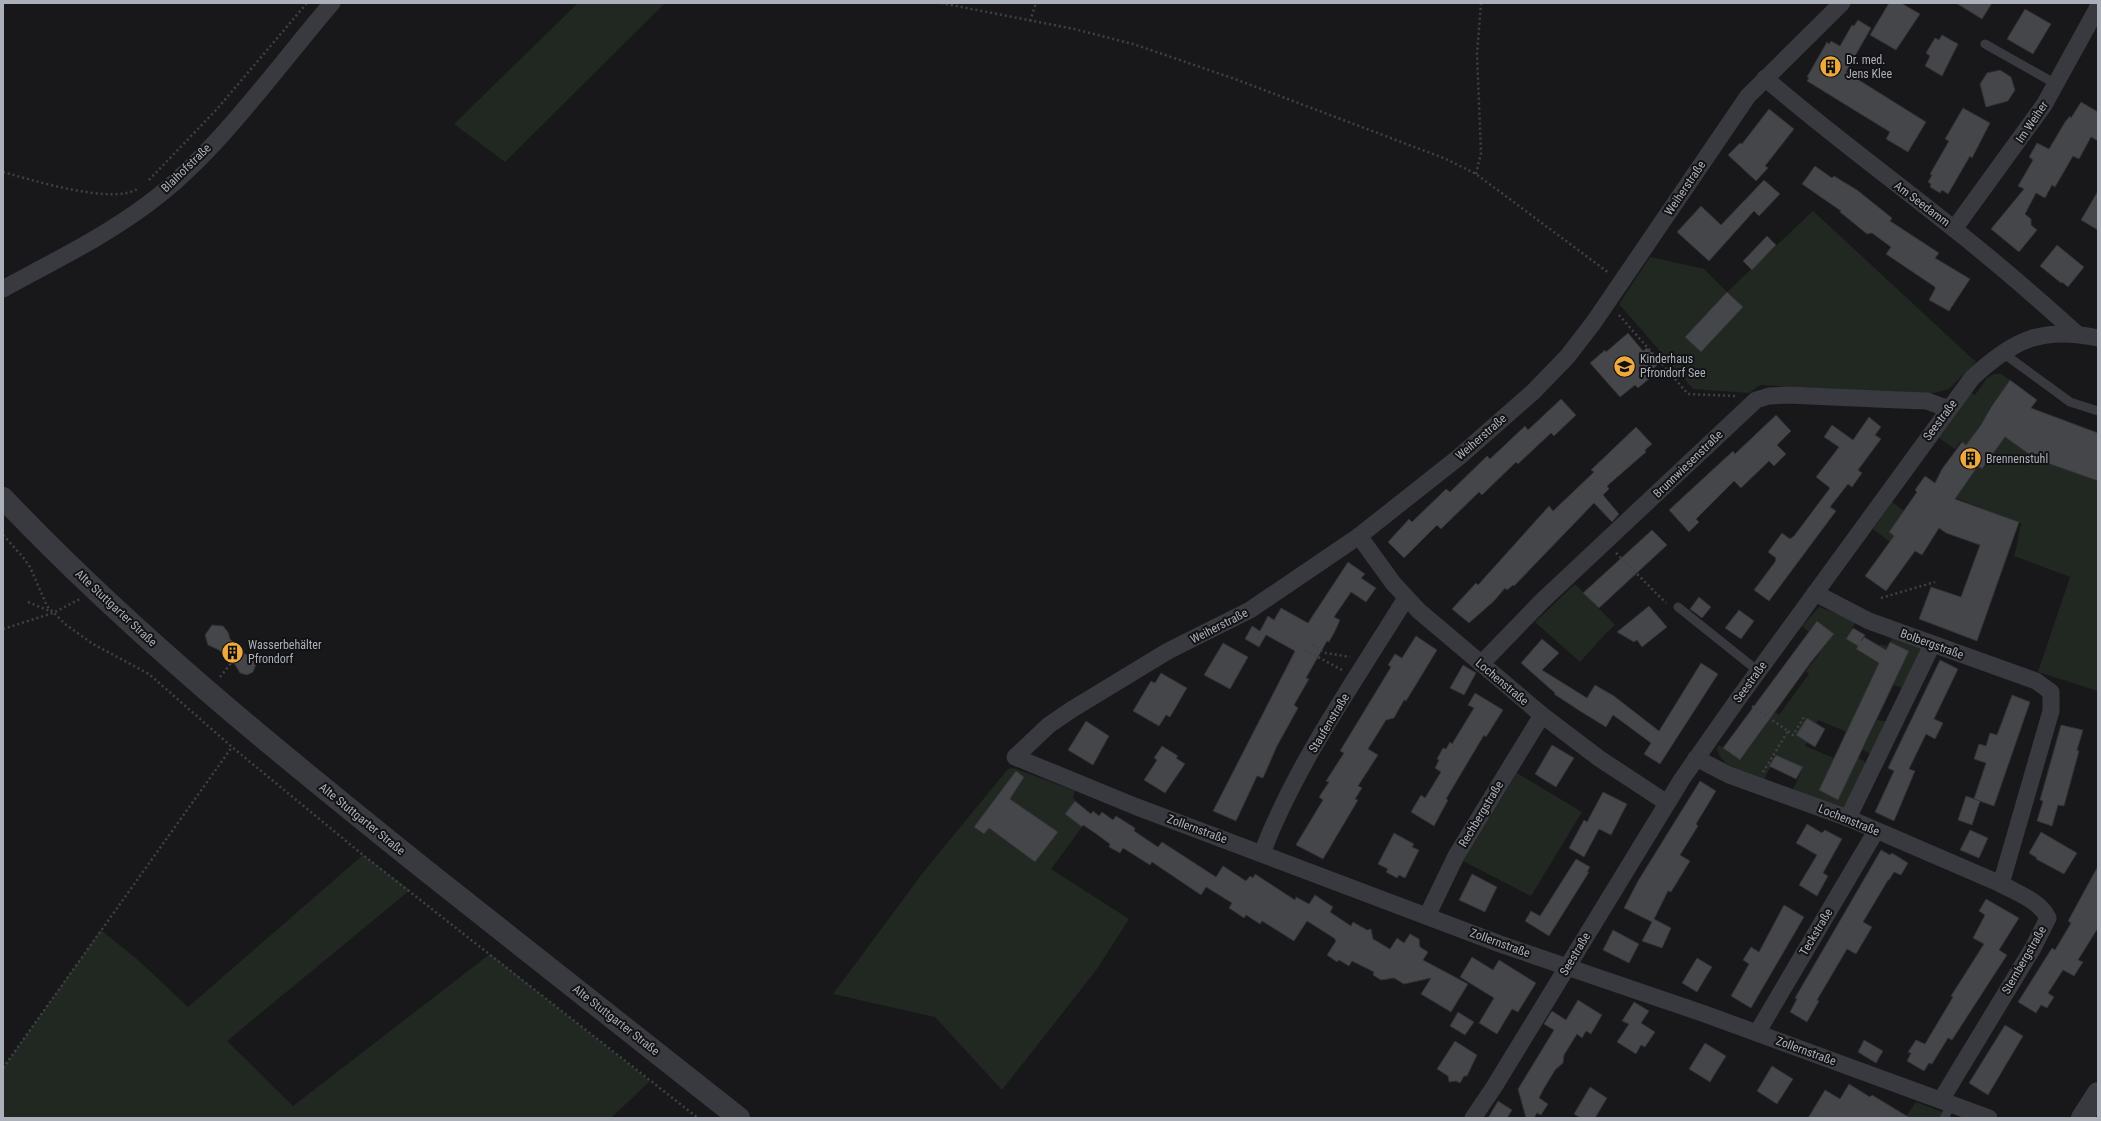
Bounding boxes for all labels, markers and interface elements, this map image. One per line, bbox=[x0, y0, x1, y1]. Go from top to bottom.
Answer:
place label: Dr. med. Jens Klee bbox=[1846, 53, 1892, 81]
building icon: Dr. med. Jens Klee bbox=[1818, 54, 1844, 80]
street label: Im Weiher bbox=[2013, 98, 2051, 145]
street label: Blaihofstraße bbox=[158, 141, 214, 195]
street label: Weiherstraße bbox=[1662, 158, 1708, 218]
street label: Am Seedamm bbox=[1891, 179, 1953, 229]
place label: Kinderhaus Pfrondorf See bbox=[1640, 352, 1706, 380]
school or university icon: Kinderhaus Pfrondorf See bbox=[1611, 353, 1637, 379]
street label: Seestraße bbox=[1920, 397, 1960, 443]
street label: Weiherstraße bbox=[1453, 411, 1509, 463]
street label: Brunnwiesenstraße bbox=[1650, 427, 1726, 501]
building icon: Brennenstuhl bbox=[1957, 446, 1983, 472]
place label: Brennenstuhl bbox=[1986, 452, 2048, 466]
street label: Alte Stuttgarter Straße bbox=[72, 567, 160, 650]
street label: Weiherstraße bbox=[1188, 605, 1250, 646]
street label: Bolbergstraße bbox=[1898, 626, 1966, 662]
place label: Wasserbehälter Pfrondorf bbox=[248, 638, 322, 666]
building icon: Wasserbehälter Pfrondorf bbox=[219, 639, 245, 665]
street label: Lochenstraße bbox=[1473, 656, 1532, 708]
street label: Seestraße bbox=[1730, 658, 1770, 705]
street label: Staufenstraße bbox=[1306, 691, 1352, 755]
street label: Rechbergstraße bbox=[1456, 778, 1506, 850]
street label: Alte Stuttgarter Straße bbox=[316, 780, 408, 858]
street label: Lochenstraße bbox=[1816, 801, 1882, 839]
street label: Zollernstraße bbox=[1165, 812, 1229, 846]
street label: Teckstraße bbox=[1797, 906, 1836, 958]
street label: Sternbergstraße bbox=[1999, 923, 2049, 996]
street label: Zollernstraße bbox=[1468, 926, 1532, 960]
street label: Seestraße bbox=[1557, 930, 1593, 978]
street label: Alte Stuttgarter Straße bbox=[570, 982, 662, 1058]
street label: Zollernstraße bbox=[1774, 1034, 1838, 1068]

